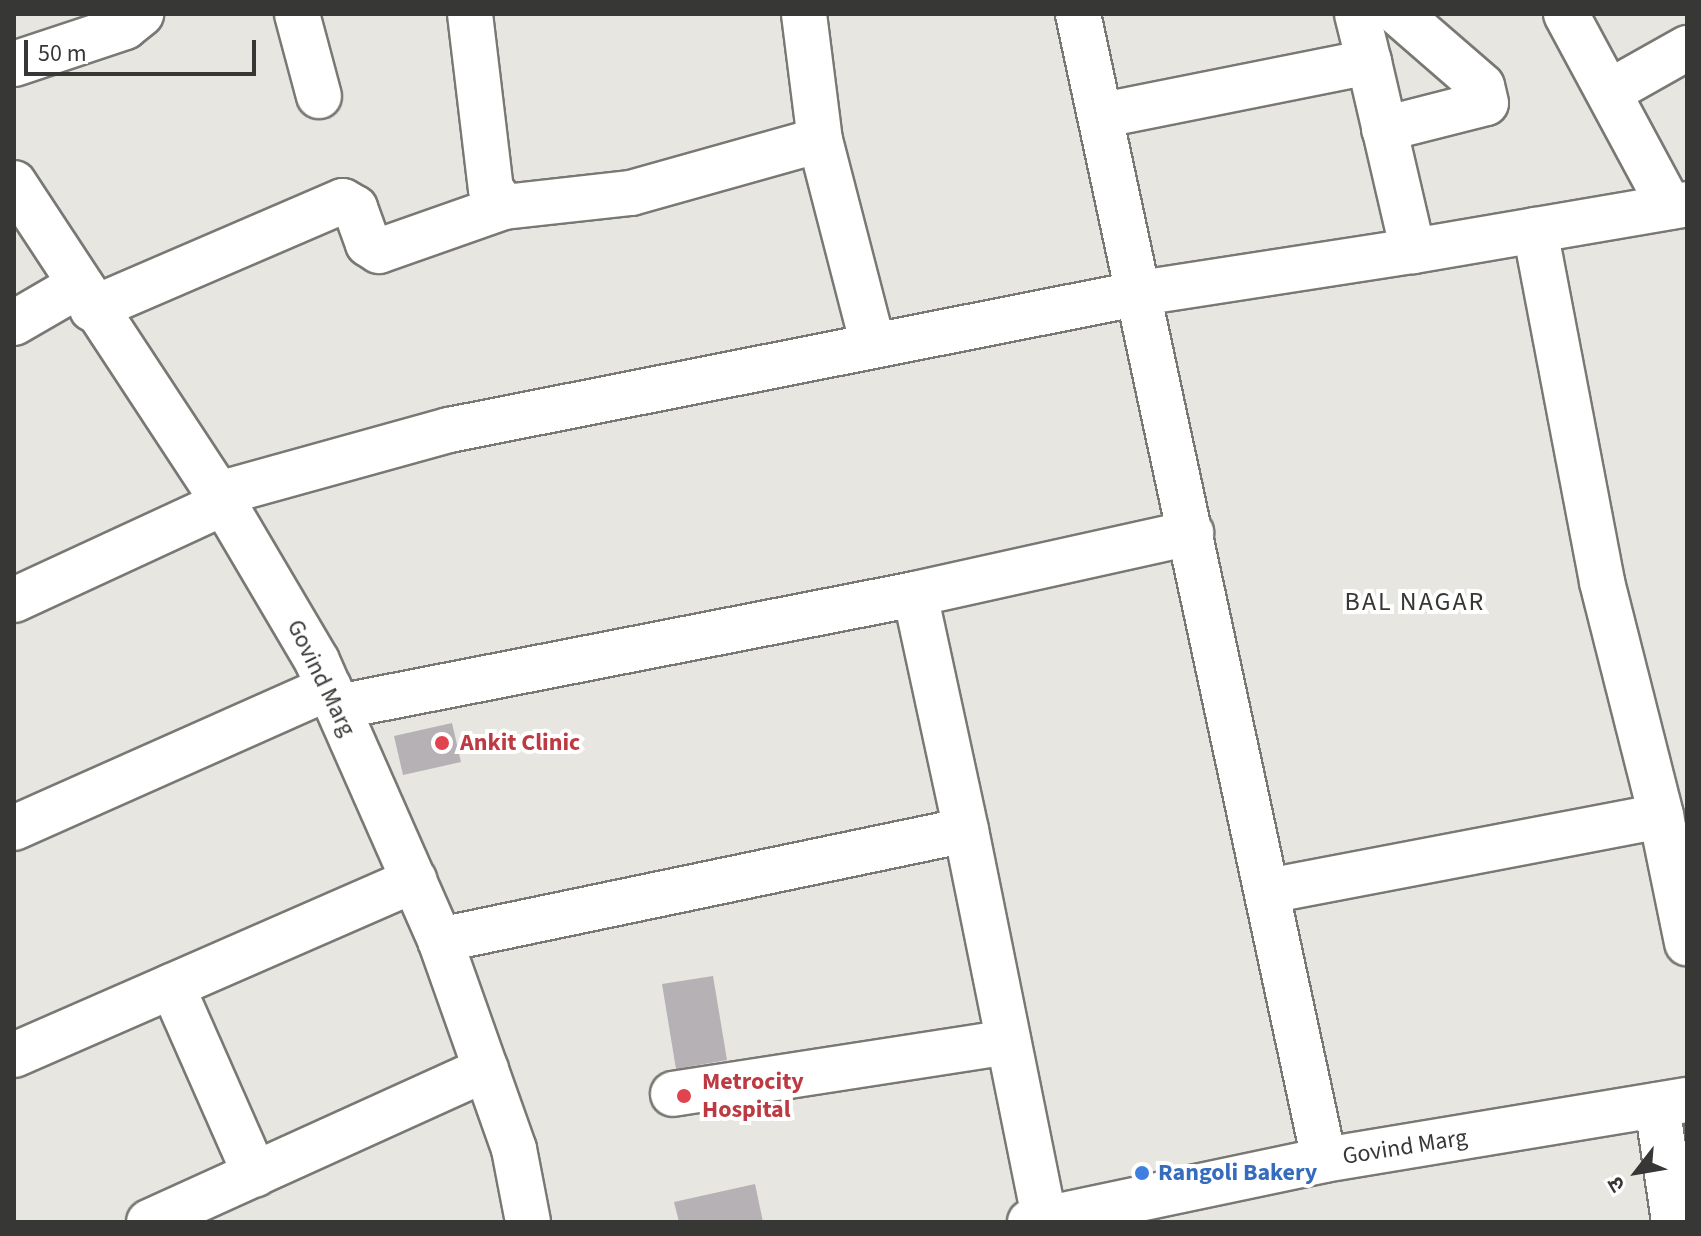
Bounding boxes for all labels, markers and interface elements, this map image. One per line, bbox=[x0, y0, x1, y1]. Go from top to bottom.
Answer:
scale bar bbox=[28, 24, 260, 74]
text: 50 m bbox=[38, 36, 87, 71]
district label: BAL NAGAR bbox=[1345, 586, 1485, 618]
street label: Govind Marg bbox=[280, 615, 362, 741]
place label: Ankit Clinic bbox=[460, 729, 580, 757]
marker: Ankit Clinic bbox=[431, 732, 453, 754]
place label: Metrocity Hospital bbox=[702, 1068, 804, 1124]
marker: Metrocity Hospital bbox=[673, 1085, 695, 1107]
street label: Govind Marg bbox=[1341, 1123, 1469, 1171]
north arrow bbox=[1597, 1132, 1677, 1212]
place label: Rangoli Bakery bbox=[1158, 1159, 1317, 1187]
marker: Rangoli Bakery bbox=[1133, 1164, 1151, 1182]
text: उ bbox=[1599, 1171, 1633, 1198]

